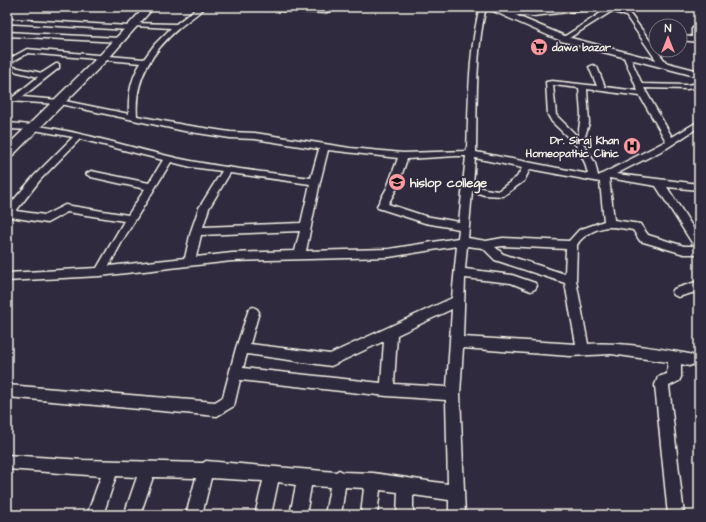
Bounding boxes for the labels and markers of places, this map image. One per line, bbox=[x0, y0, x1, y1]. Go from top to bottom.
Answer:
supermarket icon: dawa bazar bbox=[529, 37, 549, 57]
place label: dawa bazar bbox=[551, 40, 612, 55]
place label: Dr. Siraj Khan Homeopathic Clinic bbox=[525, 133, 619, 162]
hospital icon: Dr. Siraj Khan Homeopathic Clinic bbox=[622, 136, 642, 156]
school or university icon: hislop college bbox=[387, 172, 407, 192]
place label: hislop college bbox=[410, 174, 487, 194]

